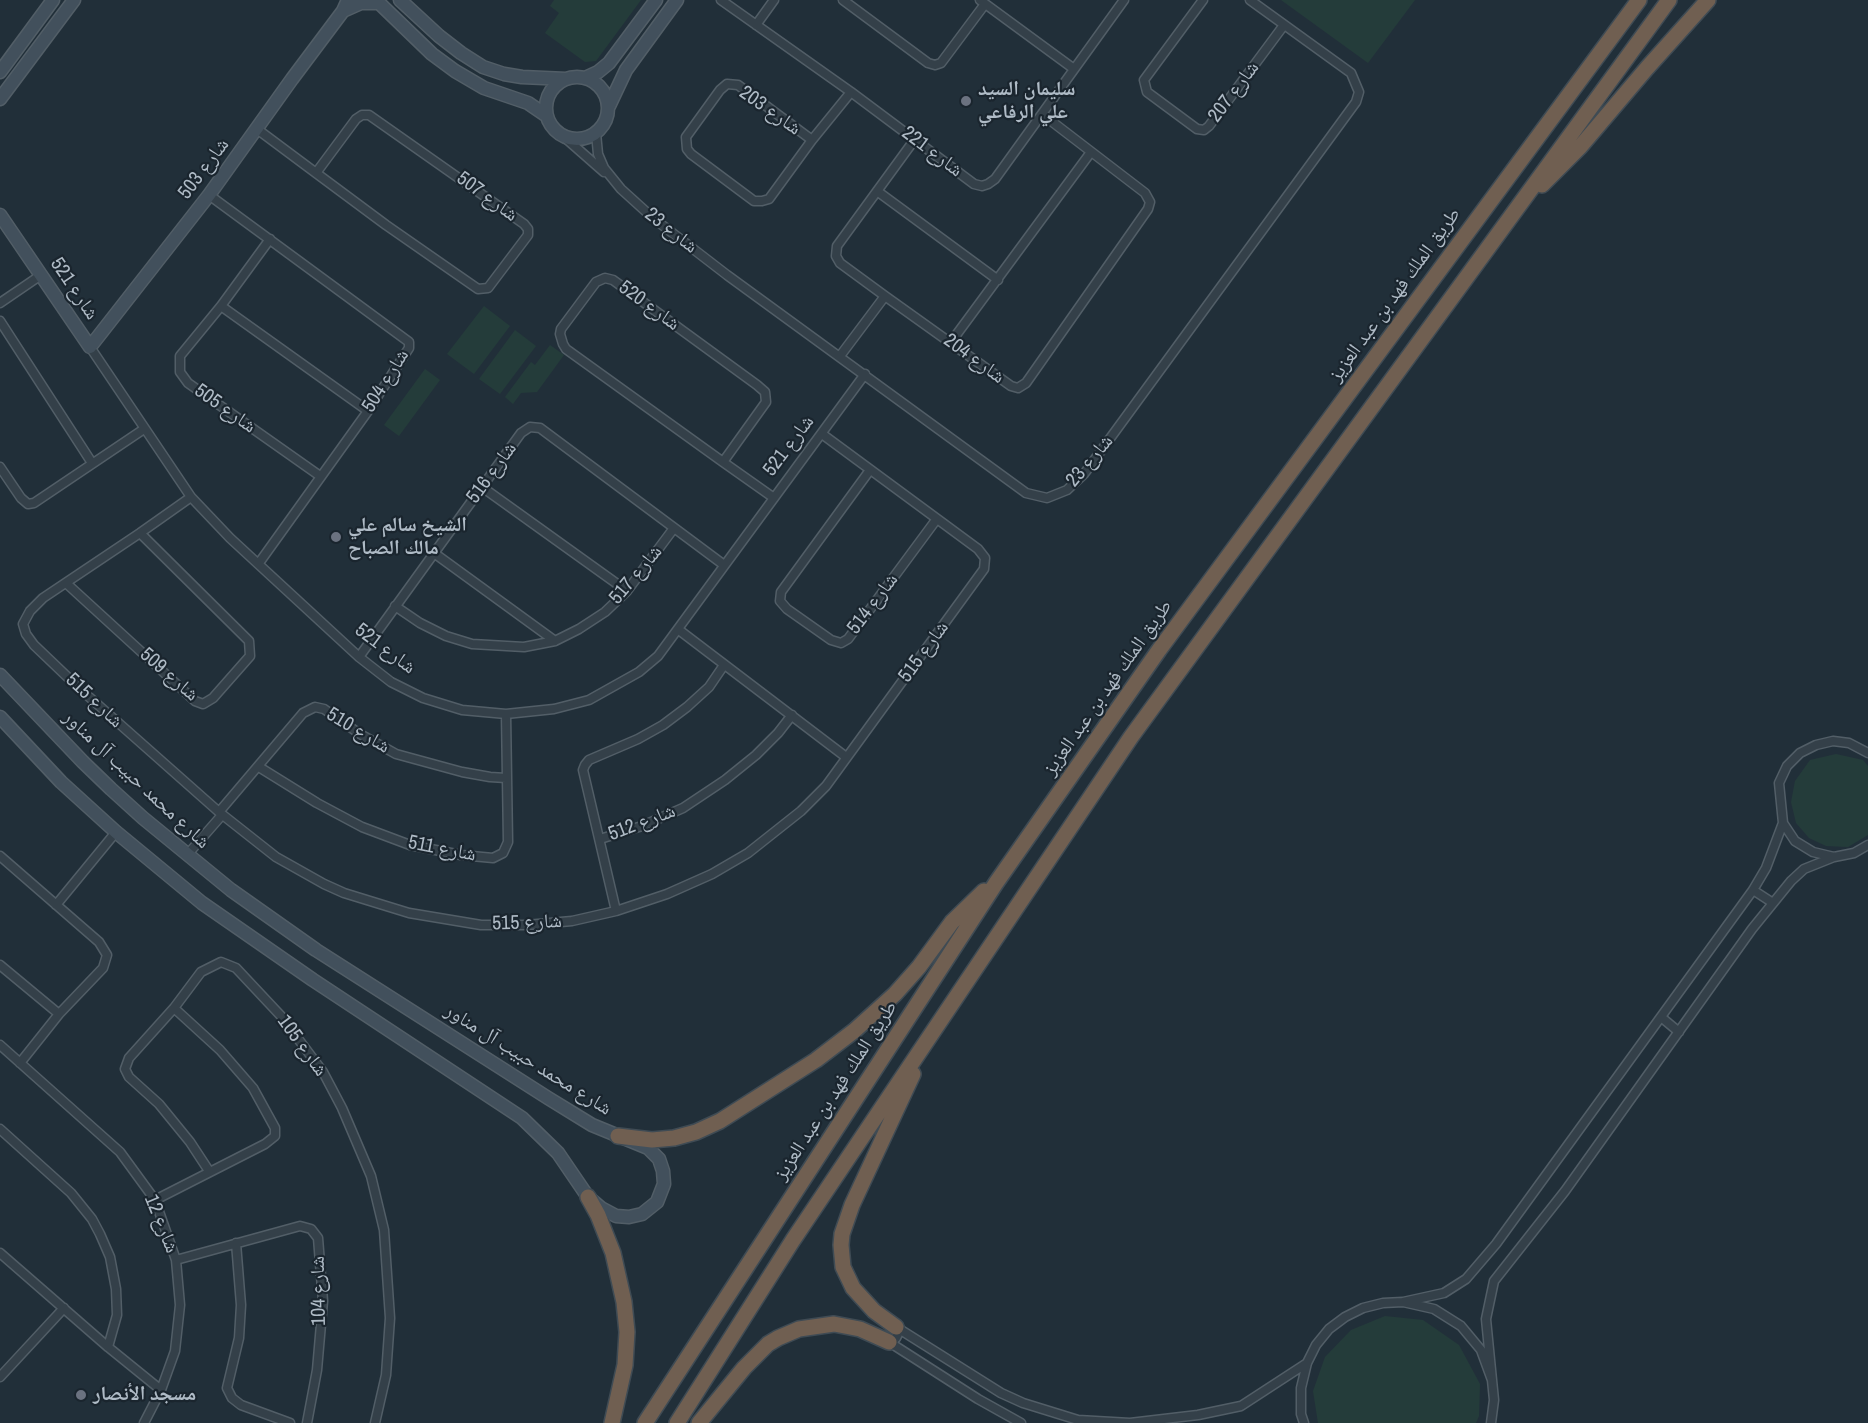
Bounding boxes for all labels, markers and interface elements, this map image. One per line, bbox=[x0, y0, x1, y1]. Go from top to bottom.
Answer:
street label: شارع 207 bbox=[1203, 57, 1265, 127]
place label: سليمان السيد علي الرفاعي bbox=[978, 78, 1076, 125]
street label: شارع 203 bbox=[734, 81, 806, 141]
marker: سليمان السيد علي الرفاعي bbox=[959, 94, 973, 108]
street label: شارع 221 bbox=[897, 121, 967, 183]
street label: شارع 503 bbox=[173, 134, 235, 204]
street label: شارع 507 bbox=[452, 167, 522, 227]
street label: شارع 23 bbox=[640, 203, 702, 259]
street label: طريق الملك فهد بن عبد العزيز bbox=[1324, 203, 1466, 387]
street label: شارع 521 bbox=[44, 253, 104, 325]
street label: شارع 520 bbox=[614, 276, 684, 336]
street label: شارع 204 bbox=[939, 329, 1009, 389]
street label: شارع 504 bbox=[357, 345, 415, 417]
street label: شارع 505 bbox=[189, 379, 261, 439]
street label: شارع 521 bbox=[758, 411, 820, 481]
street label: شارع 23 bbox=[1061, 430, 1119, 492]
street label: شارع 516 bbox=[462, 438, 522, 508]
place label: الشيخ سالم علي مالك الصباح bbox=[348, 514, 467, 561]
marker: الشيخ سالم علي مالك الصباح bbox=[329, 530, 343, 544]
street label: شارع 517 bbox=[604, 540, 668, 610]
street label: شارع 514 bbox=[842, 569, 904, 639]
street label: طريق الملك فهد بن عبد العزيز bbox=[1038, 595, 1178, 781]
street label: شارع 515 bbox=[894, 617, 954, 687]
street label: شارع 521 bbox=[350, 618, 420, 680]
street label: شارع 509 bbox=[135, 643, 203, 707]
street label: شارع 515 bbox=[60, 668, 128, 734]
street label: شارع 510 bbox=[322, 703, 394, 759]
street label: شارع محمد حبيب آل مناور bbox=[57, 706, 215, 854]
street label: شارع 512 bbox=[605, 799, 679, 847]
street label: شارع 511 bbox=[406, 831, 478, 867]
street label: شارع 515 bbox=[492, 910, 562, 936]
street label: طريق الملك فهد بن عبد العزيز bbox=[769, 997, 903, 1185]
street label: شارع محمد حبيب آل مناور bbox=[440, 999, 616, 1121]
street label: شارع 105 bbox=[272, 1011, 332, 1081]
street label: شارع 12 bbox=[138, 1191, 184, 1257]
street label: شارع 104 bbox=[306, 1256, 332, 1326]
place label: مسجد الأنصار bbox=[93, 1383, 196, 1407]
marker: مسجد الأنصار bbox=[74, 1388, 88, 1402]

